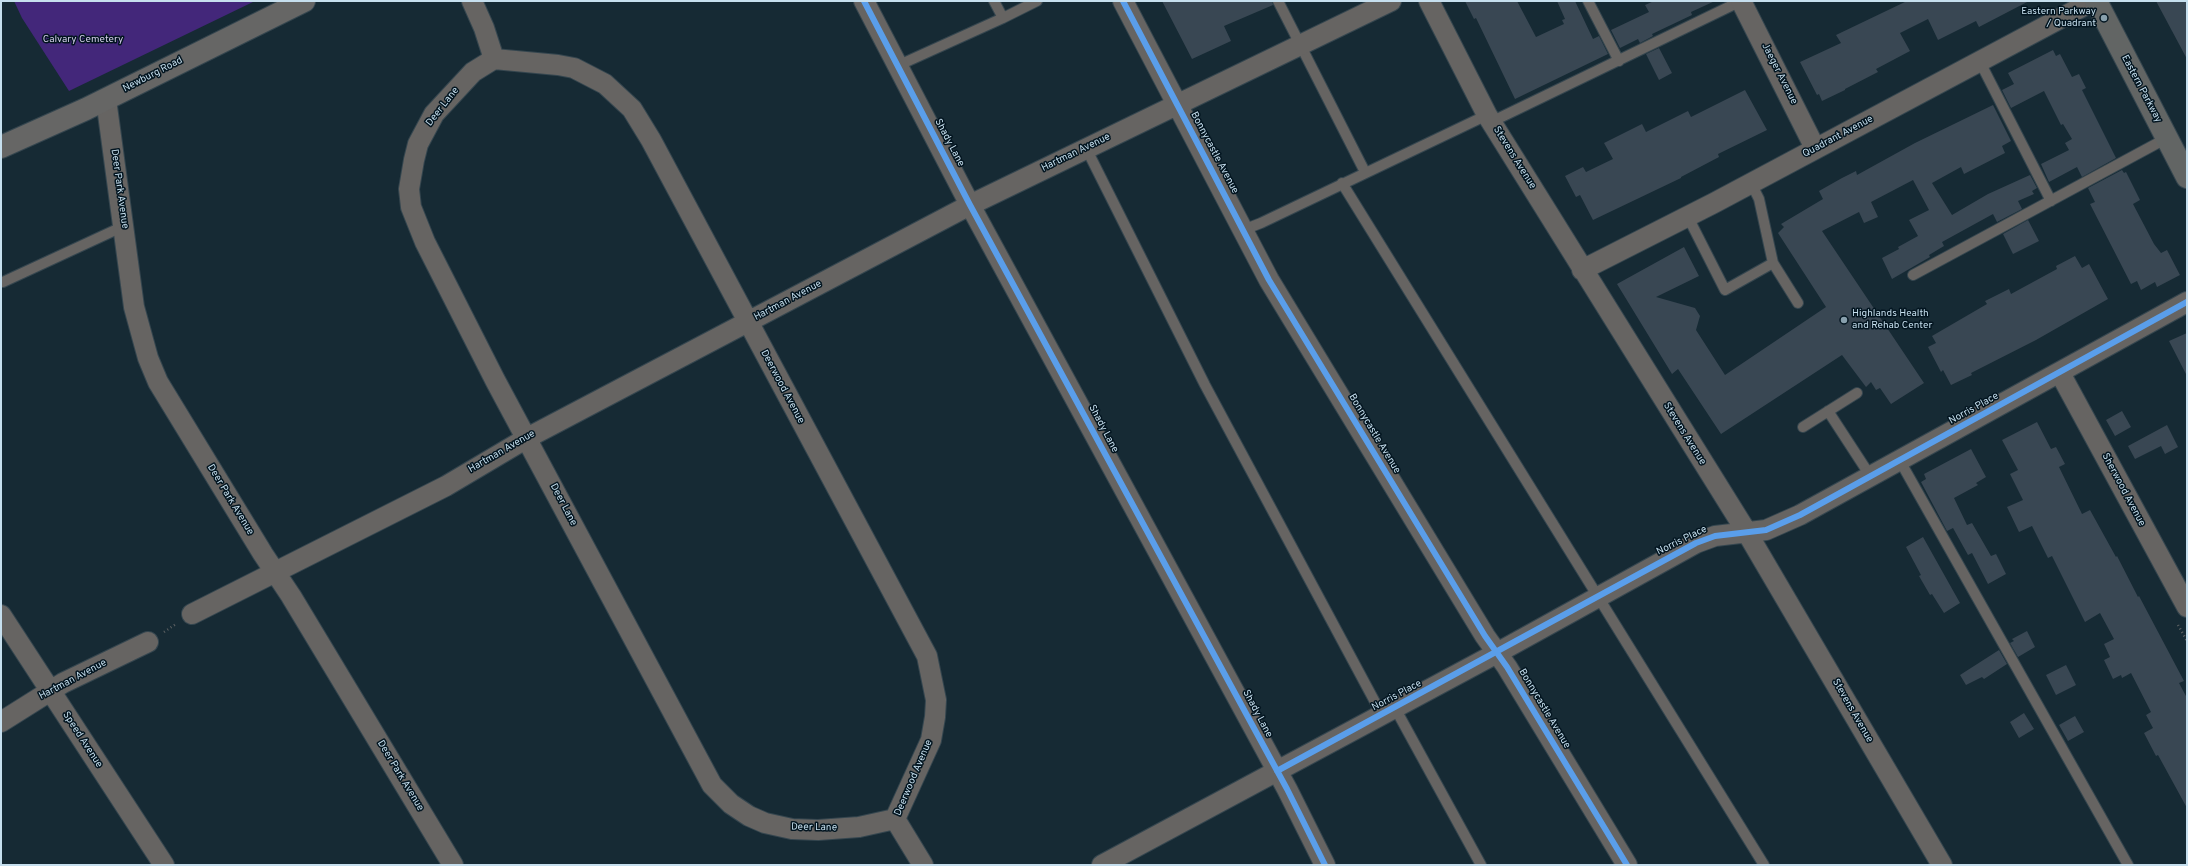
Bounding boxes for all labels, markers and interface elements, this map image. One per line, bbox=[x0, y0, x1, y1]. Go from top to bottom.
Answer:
place label: Eastern Parkway / Quadrant bbox=[2021, 6, 2096, 30]
marker: Eastern Parkway / Quadrant bbox=[2099, 13, 2109, 23]
park label: Calvary Cemetery bbox=[43, 34, 123, 46]
street label: Jaeger Avenue bbox=[1758, 41, 1800, 107]
street label: Eastern Parkway bbox=[2118, 53, 2164, 125]
street label: Newburg Road bbox=[121, 55, 185, 95]
street label: Deer Lane bbox=[424, 85, 462, 129]
street label: Bonnycastle Avenue bbox=[1187, 110, 1241, 196]
street label: Quadrant Avenue bbox=[1801, 113, 1875, 161]
street label: Shady Lane bbox=[931, 117, 967, 169]
street label: Stevens Avenue bbox=[1490, 125, 1538, 191]
street label: Hartman Avenue bbox=[1040, 131, 1112, 175]
street label: Deer Park Avenue bbox=[107, 148, 131, 230]
street label: Hartman Avenue bbox=[752, 278, 824, 324]
place label: Highlands Health and Rehab Center bbox=[1852, 308, 1932, 332]
marker: Highlands Health and Rehab Center bbox=[1839, 315, 1849, 325]
street label: Deerwood Avenue bbox=[758, 348, 806, 426]
street label: Norris Place bbox=[1947, 390, 2001, 428]
street label: Bonnycastle Avenue bbox=[1345, 392, 1403, 476]
street label: Stevens Avenue bbox=[1660, 401, 1708, 467]
street label: Shady Lane bbox=[1085, 403, 1121, 455]
street label: Hartman Avenue bbox=[467, 428, 537, 476]
street label: Sherwood Avenue bbox=[2099, 451, 2147, 529]
street label: Deer Park Avenue bbox=[204, 462, 256, 538]
street label: Deer Lane bbox=[547, 482, 579, 528]
street label: Norris Place bbox=[1655, 524, 1709, 558]
street label: Hartman Avenue bbox=[37, 657, 109, 703]
street label: Bonnycastle Avenue bbox=[1515, 667, 1573, 751]
street label: Stevens Avenue bbox=[1829, 677, 1875, 745]
street label: Norris Place bbox=[1370, 678, 1424, 714]
street label: Shady Lane bbox=[1239, 688, 1275, 740]
street label: Speed Avenue bbox=[59, 710, 105, 770]
street label: Deer Park Avenue bbox=[374, 738, 426, 814]
street label: Deerwood Avenue bbox=[893, 738, 935, 818]
street label: Deer Lane bbox=[791, 822, 837, 834]

